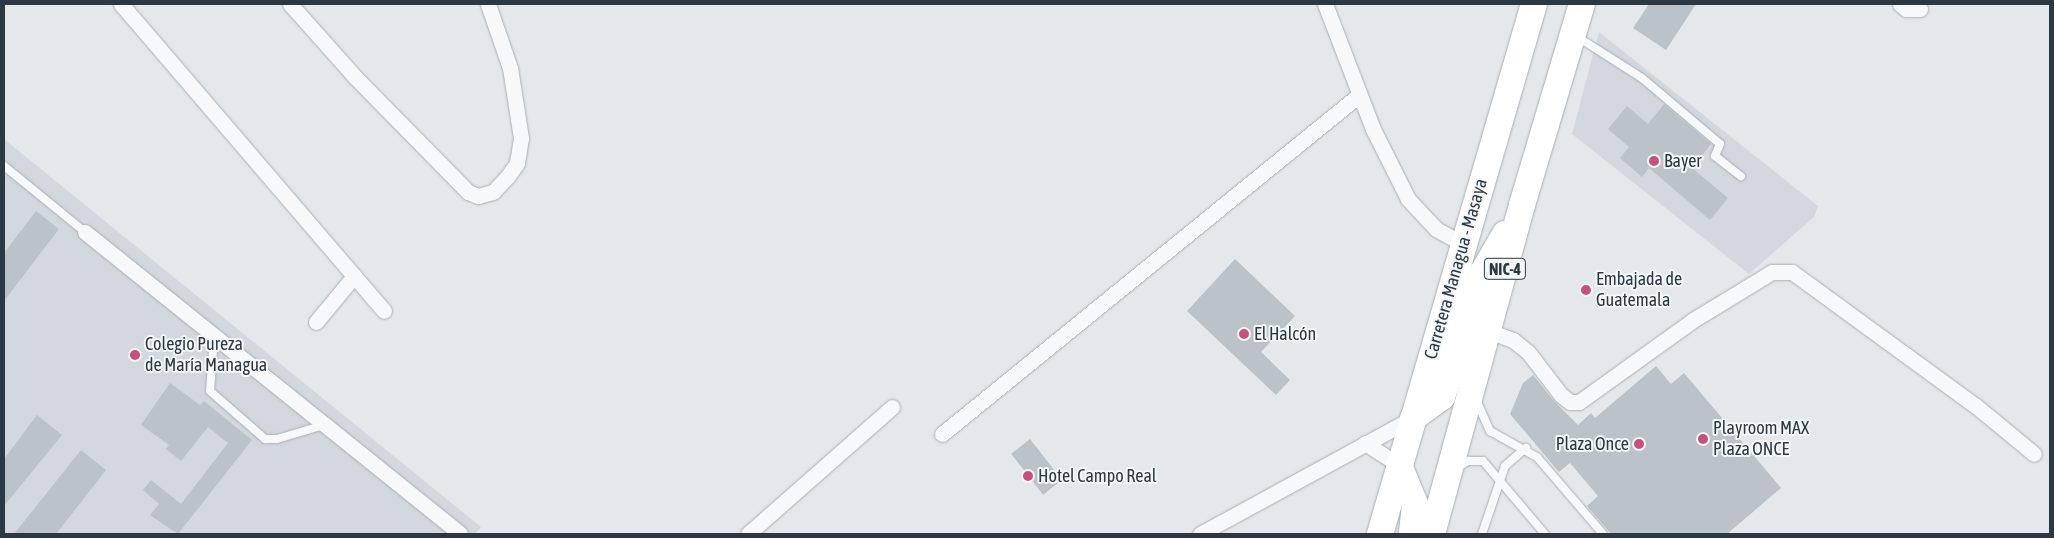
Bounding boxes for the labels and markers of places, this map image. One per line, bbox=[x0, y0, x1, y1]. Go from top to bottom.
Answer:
place label: Bayer bbox=[1664, 150, 1702, 172]
marker: Bayer bbox=[1648, 155, 1660, 167]
place label: Embajada de Guatemala bbox=[1596, 269, 1682, 312]
marker: Embajada de Guatemala bbox=[1580, 284, 1592, 296]
place label: El Halcón bbox=[1254, 323, 1316, 345]
marker: El Halcón bbox=[1238, 328, 1250, 340]
place label: Colegio Pureza de María Managua bbox=[145, 334, 267, 376]
marker: Colegio Pureza de María Managua bbox=[129, 349, 141, 361]
place label: Playroom MAX Plaza ONCE bbox=[1713, 418, 1809, 460]
place label: Plaza Once bbox=[1556, 433, 1629, 455]
marker: Playroom MAX Plaza ONCE bbox=[1697, 433, 1709, 445]
marker: Plaza Once bbox=[1633, 438, 1645, 450]
place label: Hotel Campo Real bbox=[1038, 465, 1157, 487]
marker: Hotel Campo Real bbox=[1022, 470, 1034, 482]

